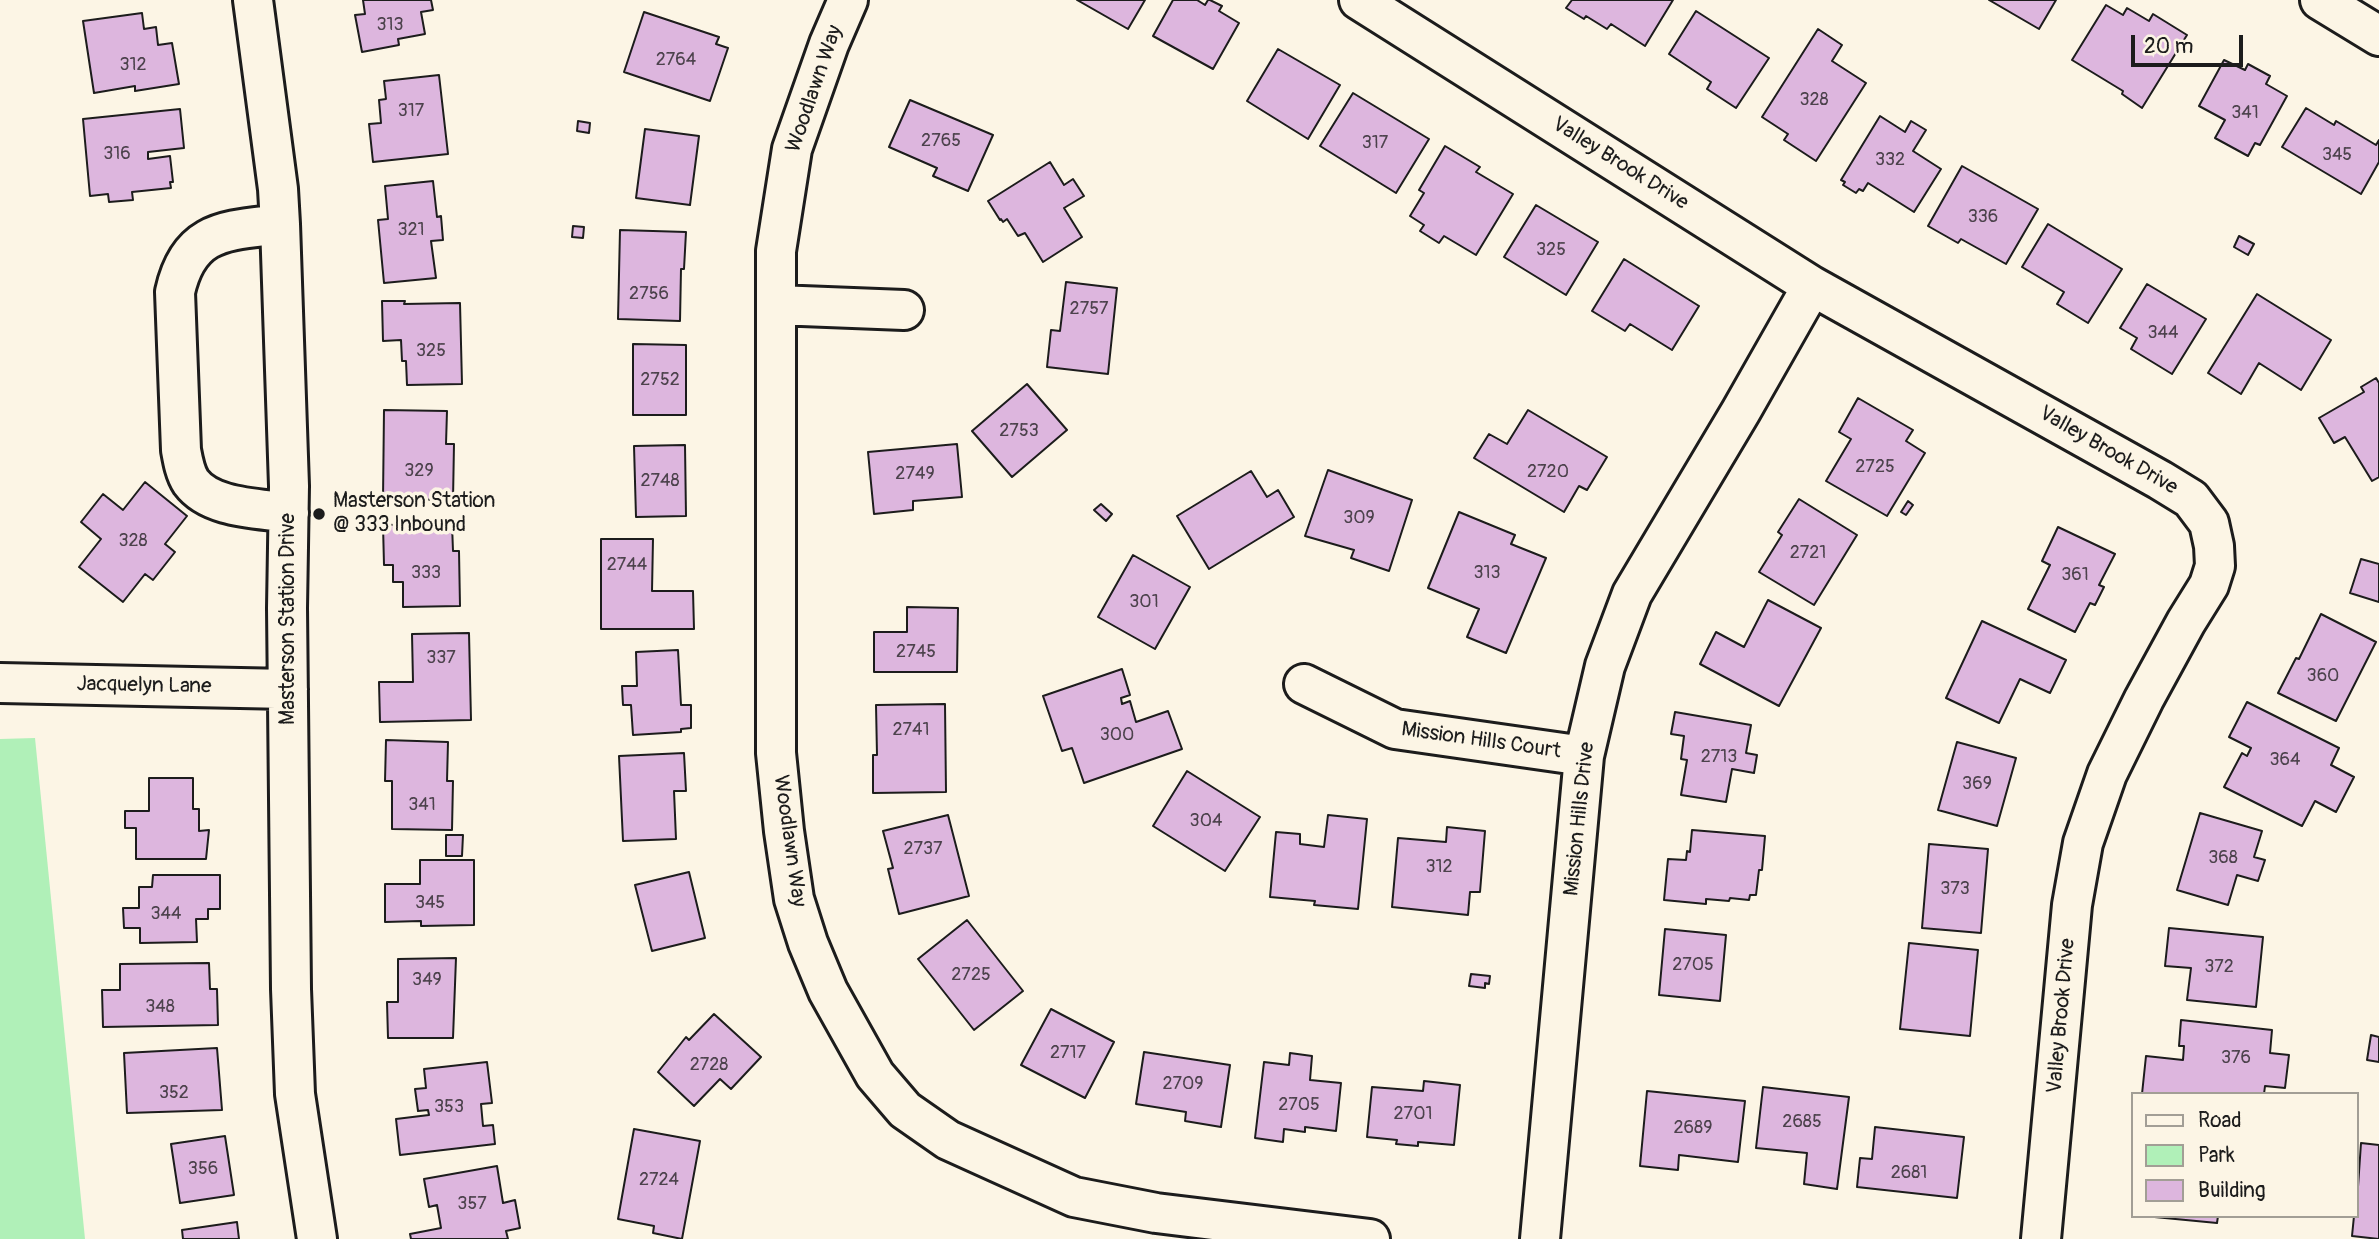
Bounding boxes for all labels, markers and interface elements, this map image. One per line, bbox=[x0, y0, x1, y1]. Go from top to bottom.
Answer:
house number: 313 bbox=[376, 14, 404, 36]
scale bar bbox=[2134, 21, 2246, 65]
street label: Woodlawn Way bbox=[781, 22, 849, 156]
text: 20 m bbox=[2144, 33, 2193, 60]
house number: 2764 bbox=[656, 49, 696, 71]
house number: 312 bbox=[119, 54, 147, 76]
house number: 328 bbox=[1799, 89, 1829, 111]
house number: 317 bbox=[398, 100, 424, 122]
house number: 341 bbox=[2231, 102, 2259, 124]
street label: Valley Brook Drive bbox=[1547, 112, 1693, 216]
house number: 2765 bbox=[921, 130, 961, 152]
house number: 317 bbox=[1362, 132, 1388, 154]
house number: 316 bbox=[103, 143, 131, 165]
house number: 345 bbox=[2322, 144, 2352, 166]
house number: 332 bbox=[1875, 149, 1905, 171]
house number: 336 bbox=[1968, 206, 1998, 228]
house number: 321 bbox=[397, 219, 425, 241]
house number: 325 bbox=[1536, 239, 1566, 261]
house number: 2756 bbox=[629, 283, 669, 305]
house number: 2757 bbox=[1070, 298, 1108, 320]
house number: 344 bbox=[2148, 322, 2178, 344]
house number: 325 bbox=[416, 340, 446, 362]
house number: 2752 bbox=[640, 369, 680, 391]
street label: Valley Brook Drive bbox=[2034, 401, 2182, 501]
house number: 2753 bbox=[999, 420, 1039, 442]
house number: 2725 bbox=[1855, 456, 1895, 478]
house number: 329 bbox=[404, 460, 434, 482]
house number: 2720 bbox=[1527, 461, 1569, 483]
house number: 2749 bbox=[895, 463, 935, 485]
house number: 2748 bbox=[640, 470, 680, 492]
place label: Masterson Station @ 333 Inbound bbox=[333, 489, 495, 539]
marker: Masterson Station @ 333 Inbound bbox=[311, 506, 327, 522]
house number: 309 bbox=[1343, 507, 1375, 529]
street label: Masterson Station Drive bbox=[276, 513, 302, 725]
house number: 328 bbox=[118, 530, 148, 552]
house number: 2721 bbox=[1790, 542, 1826, 564]
house number: 2744 bbox=[607, 554, 647, 576]
house number: 333 bbox=[411, 562, 441, 584]
house number: 313 bbox=[1473, 562, 1501, 584]
house number: 361 bbox=[2061, 564, 2089, 586]
house number: 301 bbox=[1129, 591, 1159, 613]
house number: 2745 bbox=[896, 641, 936, 663]
house number: 337 bbox=[426, 647, 456, 669]
house number: 360 bbox=[2307, 665, 2339, 687]
street label: Jacquelyn Lane bbox=[76, 672, 212, 700]
street label: Mission Hills Court bbox=[1400, 717, 1562, 765]
house number: 2741 bbox=[892, 719, 930, 741]
house number: 300 bbox=[1100, 724, 1134, 746]
street label: Mission Hills Drive bbox=[1559, 741, 1601, 897]
house number: 2713 bbox=[1701, 746, 1737, 768]
house number: 364 bbox=[2270, 749, 2300, 771]
street label: Woodlawn Way bbox=[767, 773, 811, 909]
house number: 369 bbox=[1962, 773, 1992, 795]
house number: 341 bbox=[408, 794, 436, 816]
house number: 304 bbox=[1190, 810, 1222, 832]
house number: 2737 bbox=[903, 838, 943, 860]
house number: 368 bbox=[2208, 847, 2238, 869]
house number: 312 bbox=[1425, 856, 1453, 878]
house number: 373 bbox=[1940, 878, 1970, 900]
house number: 345 bbox=[415, 892, 445, 914]
house number: 344 bbox=[151, 903, 181, 925]
street label: Valley Brook Drive bbox=[2043, 937, 2081, 1095]
house number: 2705 bbox=[1672, 954, 1714, 976]
house number: 372 bbox=[2204, 956, 2234, 978]
house number: 2725 bbox=[951, 964, 991, 986]
house number: 349 bbox=[412, 969, 442, 991]
house number: 348 bbox=[145, 996, 175, 1018]
house number: 2717 bbox=[1050, 1042, 1086, 1064]
house number: 376 bbox=[2221, 1047, 2251, 1069]
house number: 2728 bbox=[690, 1054, 728, 1076]
house number: 2709 bbox=[1162, 1073, 1204, 1095]
house number: 352 bbox=[159, 1082, 189, 1104]
legend bbox=[2130, 1092, 2358, 1218]
house number: 2705 bbox=[1278, 1094, 1320, 1116]
house number: 353 bbox=[434, 1096, 464, 1118]
house number: 2701 bbox=[1394, 1103, 1432, 1125]
text: Road bbox=[2198, 1107, 2242, 1134]
house number: 2685 bbox=[1782, 1111, 1822, 1133]
house number: 2689 bbox=[1674, 1117, 1712, 1139]
text: Park bbox=[2198, 1142, 2235, 1169]
house number: 356 bbox=[188, 1158, 218, 1180]
house number: 2681 bbox=[1891, 1162, 1927, 1184]
house number: 2724 bbox=[639, 1169, 679, 1191]
text: Building bbox=[2198, 1177, 2265, 1204]
house number: 357 bbox=[457, 1193, 487, 1215]

